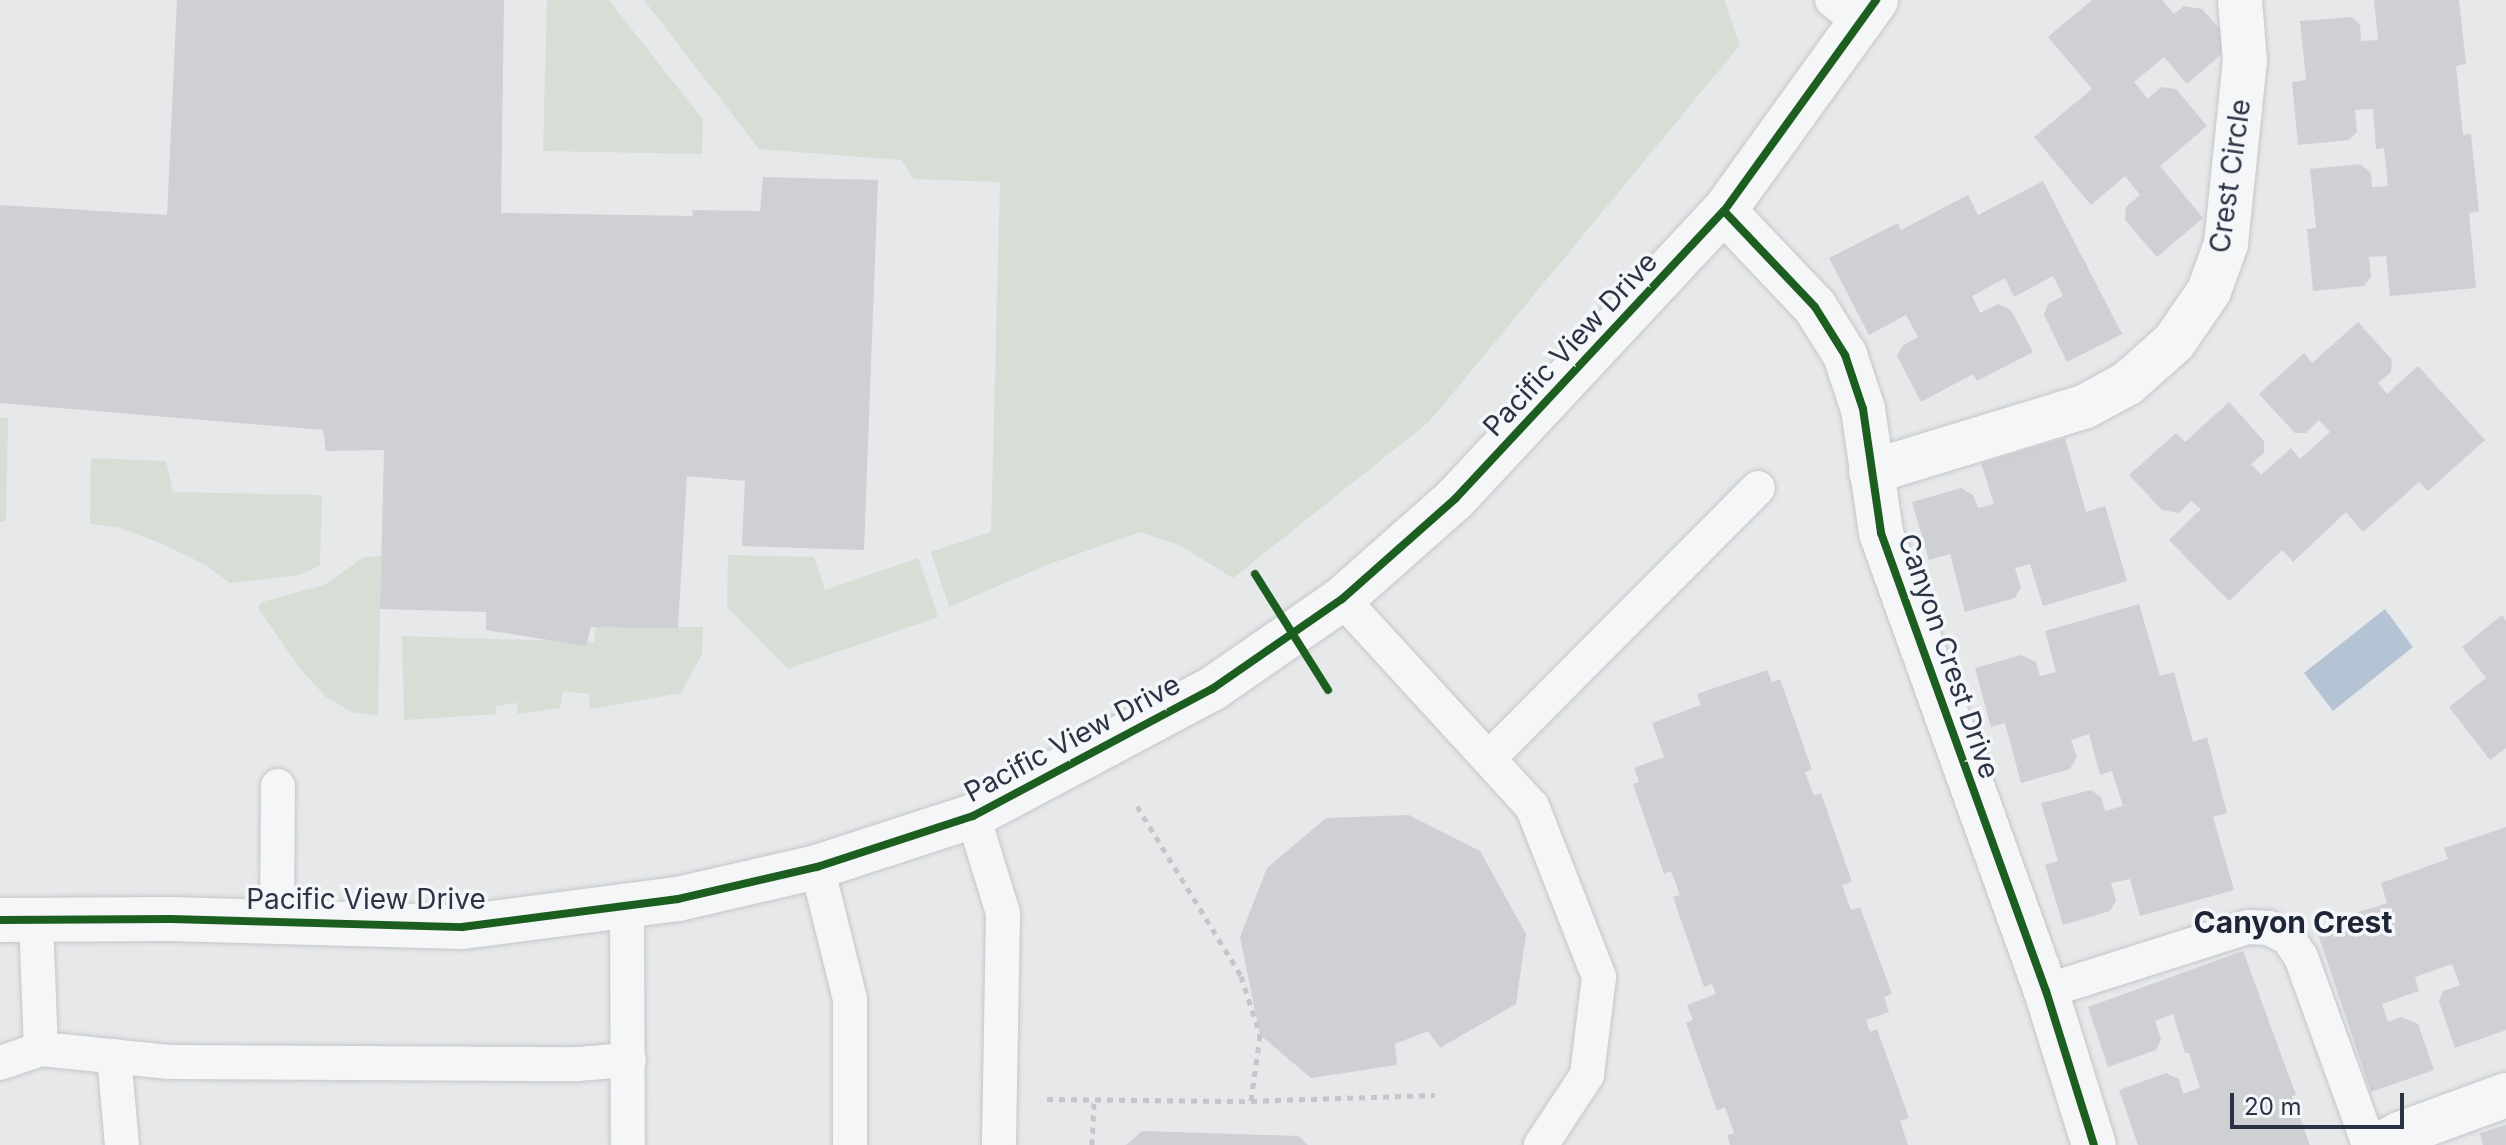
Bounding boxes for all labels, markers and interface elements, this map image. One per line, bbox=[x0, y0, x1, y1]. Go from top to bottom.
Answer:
street label: Crest Circle bbox=[2203, 97, 2257, 255]
street label: Pacific View Drive bbox=[1476, 245, 1664, 443]
street label: Canyon Crest Drive bbox=[1891, 529, 2007, 783]
street label: Pacific View Drive bbox=[958, 667, 1186, 809]
street label: Pacific View Drive bbox=[246, 882, 486, 916]
district label: Canyon Crest bbox=[2194, 904, 2392, 940]
scale bar bbox=[2234, 1077, 2408, 1127]
text: 20 m bbox=[2244, 1092, 2302, 1121]

